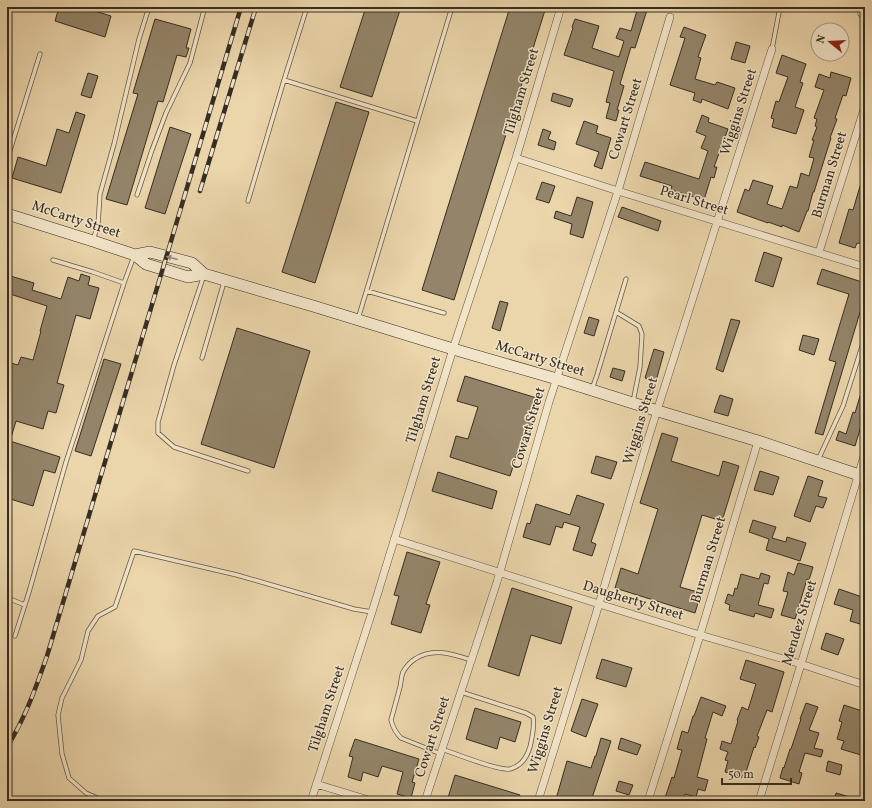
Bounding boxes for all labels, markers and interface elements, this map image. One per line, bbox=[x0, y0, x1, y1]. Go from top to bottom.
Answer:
north arrow bbox=[810, 22, 850, 62]
text: N bbox=[814, 33, 830, 45]
street label: Tilgham Street bbox=[500, 46, 544, 138]
street label: Wiggins Street bbox=[716, 66, 762, 158]
street label: Cowart Street bbox=[605, 76, 647, 162]
street label: Burman Street bbox=[808, 129, 852, 221]
street label: Pearl Street bbox=[657, 182, 731, 220]
street label: McCarty Street bbox=[29, 197, 123, 243]
one-way arrow bbox=[165, 255, 177, 261]
street label: McCarty Street bbox=[493, 336, 587, 382]
street label: Tilgham Street bbox=[402, 354, 446, 446]
street label: Wiggins Street bbox=[619, 375, 663, 467]
street label: Cowart Street bbox=[508, 385, 550, 471]
street label: Burman Street bbox=[687, 514, 731, 606]
street label: Daugherty Street bbox=[580, 577, 686, 625]
street label: Mendez Street bbox=[778, 578, 822, 668]
street label: Tilgham Street bbox=[304, 663, 350, 755]
street label: Wiggins Street bbox=[524, 684, 568, 776]
street label: Cowart Street bbox=[411, 694, 455, 780]
scale bar bbox=[722, 760, 791, 786]
text: 50 m bbox=[728, 767, 754, 783]

